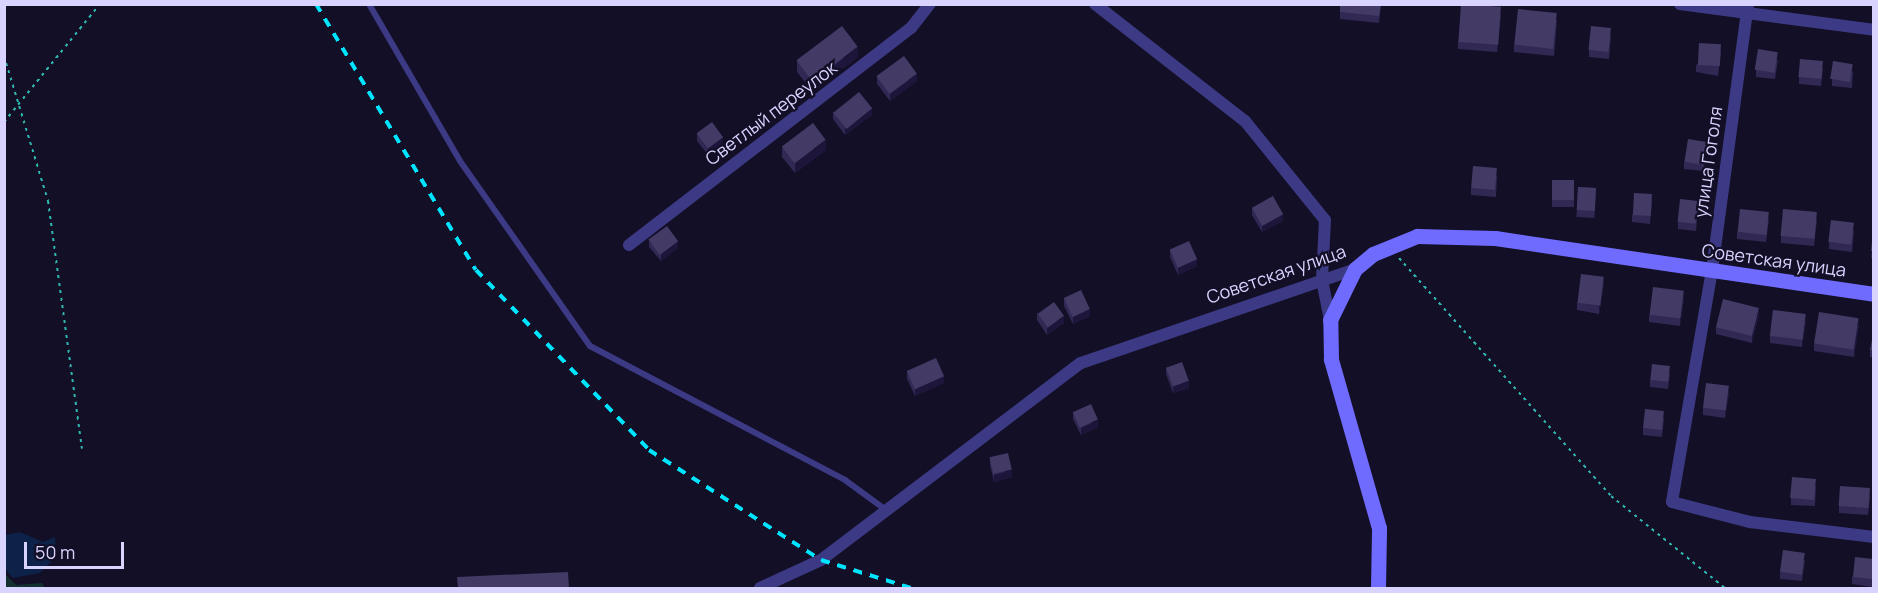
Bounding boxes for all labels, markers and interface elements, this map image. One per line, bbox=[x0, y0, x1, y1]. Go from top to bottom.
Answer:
street label: Светлый переулок bbox=[701, 57, 841, 169]
street label: улица Гоголя bbox=[1689, 105, 1727, 219]
street label: Советская улица bbox=[1700, 239, 1848, 281]
street label: Советская улица bbox=[1204, 240, 1348, 308]
scale bar bbox=[27, 530, 128, 568]
text: 50 m bbox=[35, 540, 75, 564]

